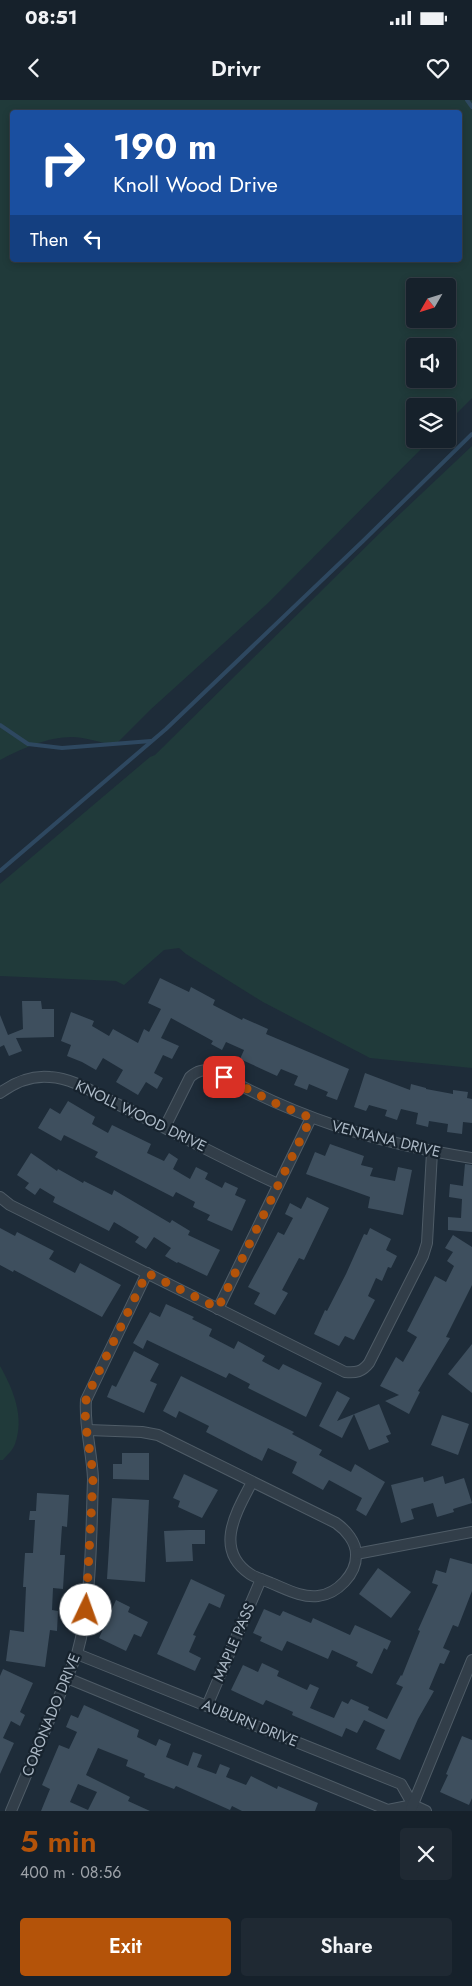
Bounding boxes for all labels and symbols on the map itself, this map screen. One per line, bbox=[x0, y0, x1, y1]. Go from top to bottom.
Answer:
north arrow bbox=[406, 278, 456, 328]
pin bbox=[203, 1056, 245, 1098]
street label: KNOLL WOOD DRIVE bbox=[72, 1075, 210, 1157]
street label: VENTANA DRIVE bbox=[329, 1115, 443, 1163]
position arrow bbox=[59, 1583, 111, 1635]
street label: MAPLE PASS bbox=[208, 1599, 260, 1685]
street label: CORONADO DRIVE bbox=[16, 1650, 86, 1780]
street label: AUBURN DRIVE bbox=[199, 1694, 301, 1752]

